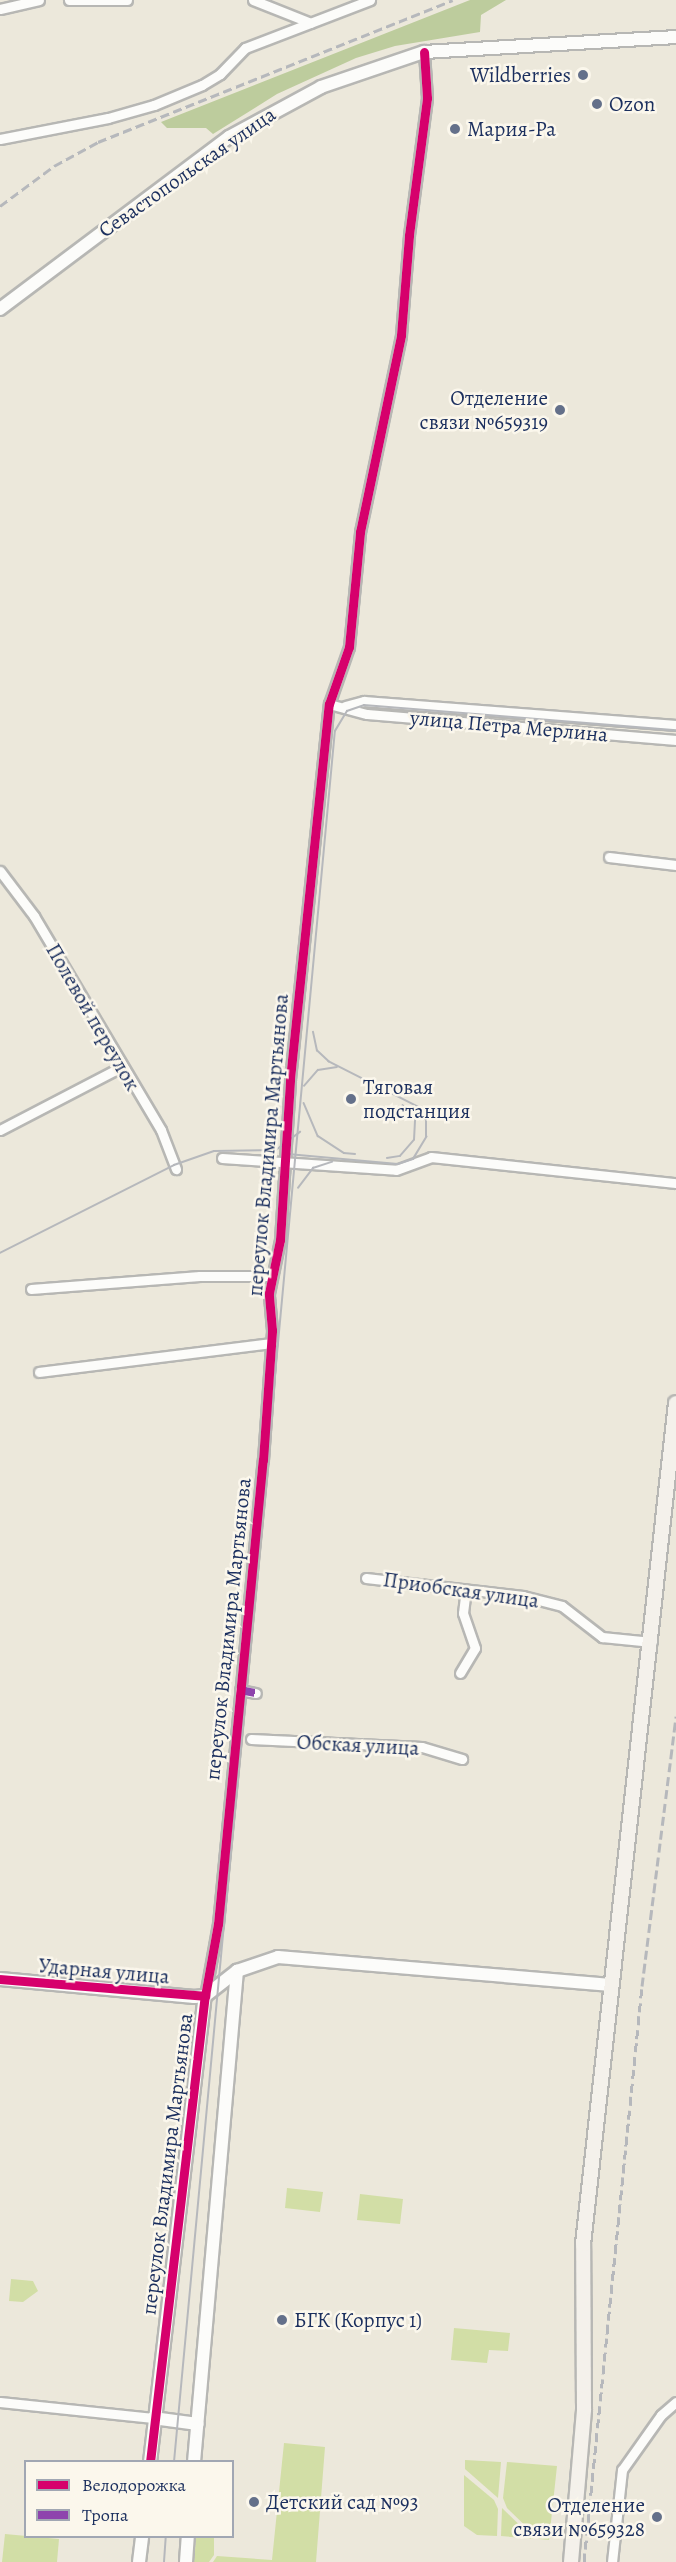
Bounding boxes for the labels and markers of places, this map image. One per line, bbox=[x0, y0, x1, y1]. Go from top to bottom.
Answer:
place label: Wildberries bbox=[470, 62, 571, 88]
marker: Wildberries bbox=[576, 68, 590, 82]
place label: Ozon bbox=[609, 91, 655, 117]
marker: Ozon bbox=[590, 97, 604, 111]
place label: Мария-Ра bbox=[467, 116, 556, 142]
marker: Мария-Ра bbox=[448, 122, 462, 136]
place label: Отделение связи №659319 bbox=[420, 385, 548, 435]
marker: Отделение связи №659319 bbox=[553, 403, 567, 417]
place label: Тяговая подстанция bbox=[363, 1074, 470, 1124]
marker: Тяговая подстанция bbox=[344, 1092, 358, 1106]
place label: БГК (Корпус 1) bbox=[294, 2307, 422, 2333]
marker: БГК (Корпус 1) bbox=[275, 2313, 289, 2327]
place label: Детский сад №93 bbox=[266, 2489, 418, 2515]
place label: Отделение связи №659328 bbox=[513, 2492, 645, 2542]
marker: Детский сад №93 bbox=[247, 2495, 261, 2509]
marker: Отделение связи №659328 bbox=[650, 2510, 664, 2524]

